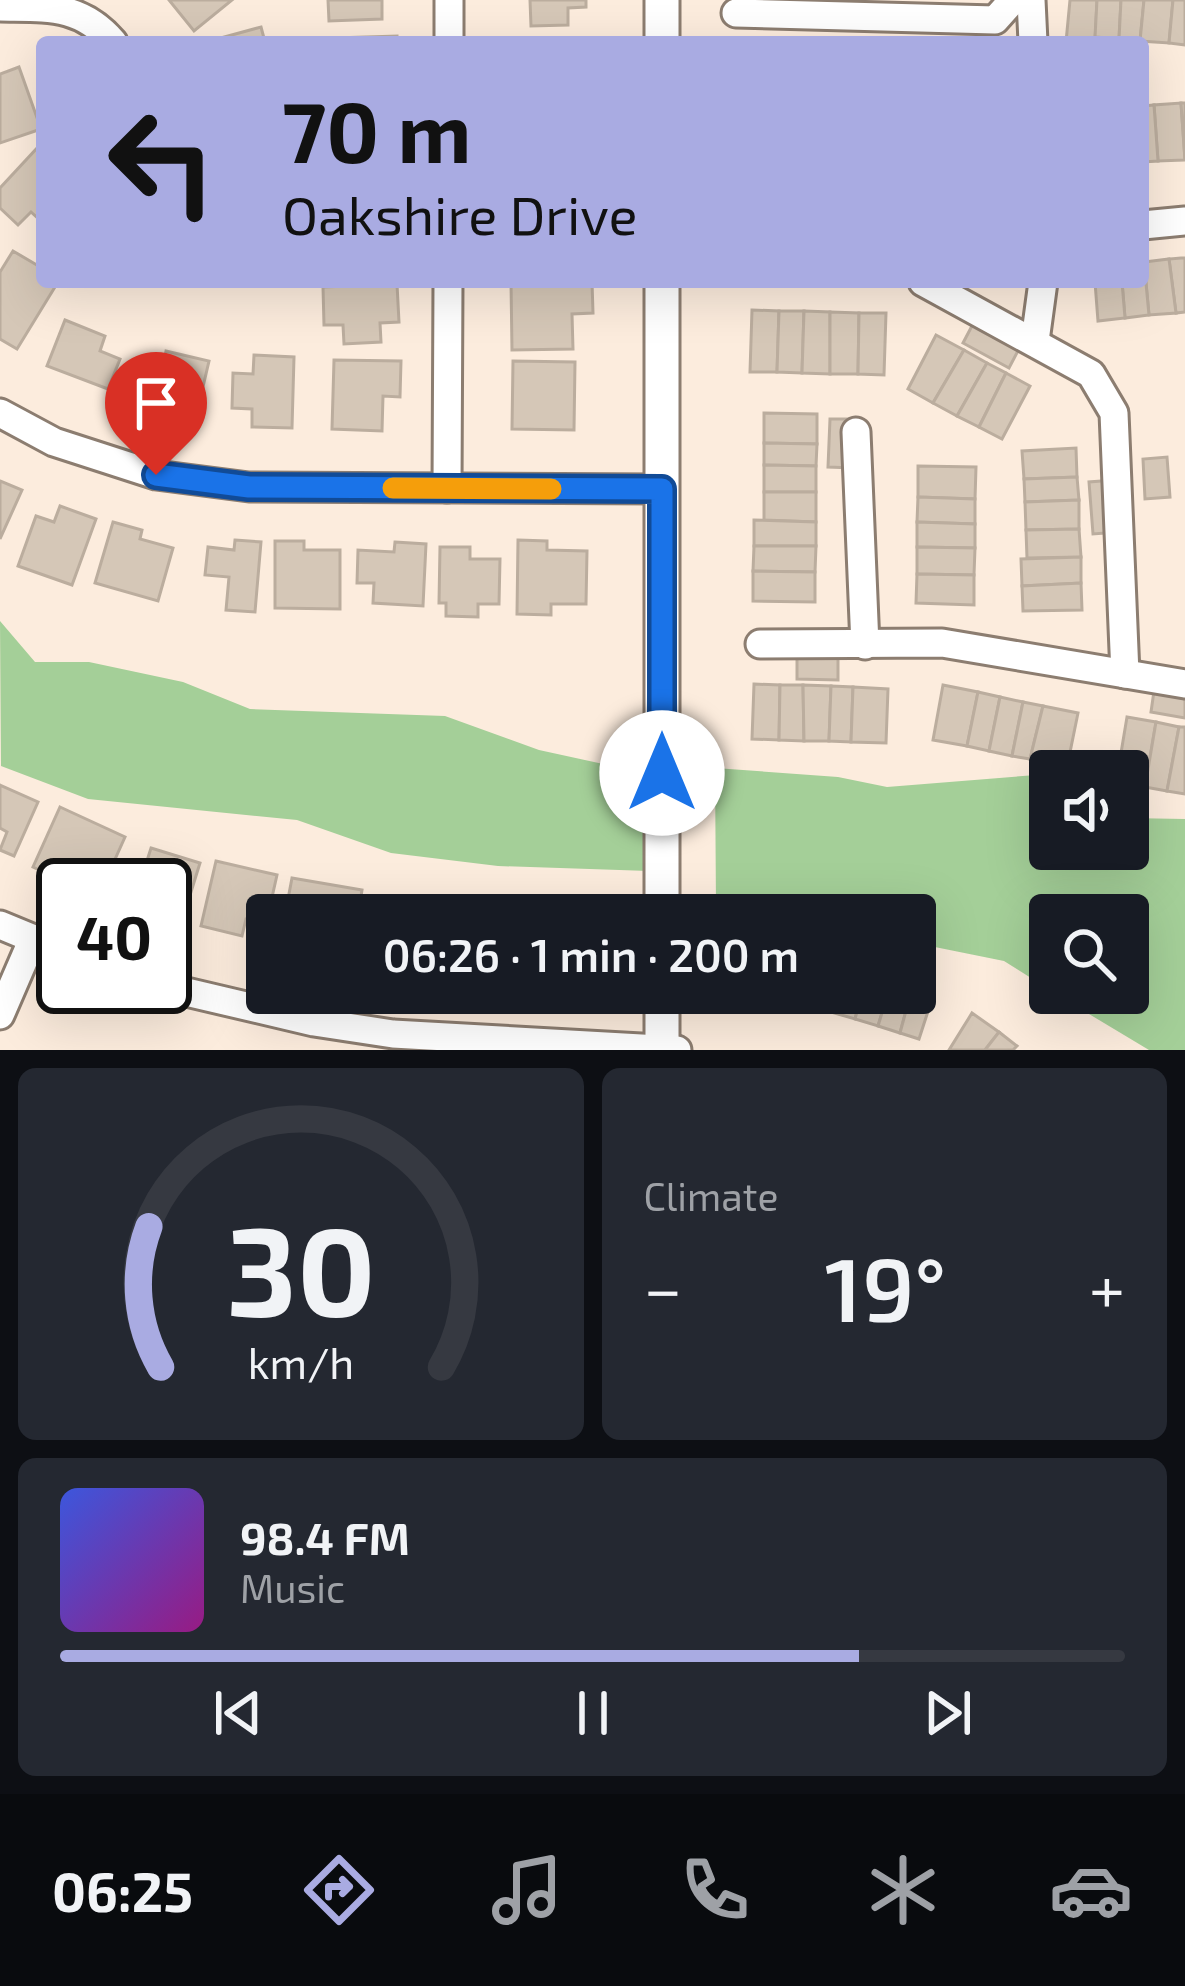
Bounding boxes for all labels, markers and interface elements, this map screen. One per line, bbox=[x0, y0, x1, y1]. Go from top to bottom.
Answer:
text: 70 m bbox=[282, 79, 472, 180]
icon: left bbox=[84, 84, 240, 240]
text: Oakshire Drive bbox=[282, 181, 638, 246]
pin bbox=[105, 352, 207, 475]
icon: arrive bbox=[123, 370, 189, 436]
position arrow bbox=[599, 710, 725, 836]
map controls bbox=[1029, 750, 1149, 1014]
button: sound bbox=[1029, 750, 1149, 870]
speed limit sign: 40 bbox=[36, 858, 192, 1014]
button: search bbox=[1029, 894, 1149, 1014]
text: 06:26 · 1 min · 200 m bbox=[383, 927, 799, 981]
text: Climate bbox=[644, 1172, 778, 1219]
text: 30 bbox=[226, 1191, 376, 1341]
text: 19° bbox=[825, 1232, 946, 1340]
text: − bbox=[644, 1247, 682, 1326]
text: + bbox=[1089, 1247, 1125, 1326]
text: km/h bbox=[247, 1336, 354, 1388]
text: 98.4 FM bbox=[240, 1510, 410, 1564]
text: Music bbox=[240, 1564, 345, 1611]
icon: previous bbox=[205, 1680, 271, 1746]
icon: pause bbox=[560, 1680, 626, 1746]
icon: next bbox=[915, 1680, 981, 1746]
icon: directions bbox=[297, 1848, 381, 1932]
icon: music bbox=[485, 1848, 569, 1932]
icon: phone bbox=[673, 1848, 757, 1932]
icon: climate bbox=[861, 1848, 945, 1932]
icon: car bbox=[1049, 1848, 1133, 1932]
text: 06:25 bbox=[52, 1858, 193, 1923]

